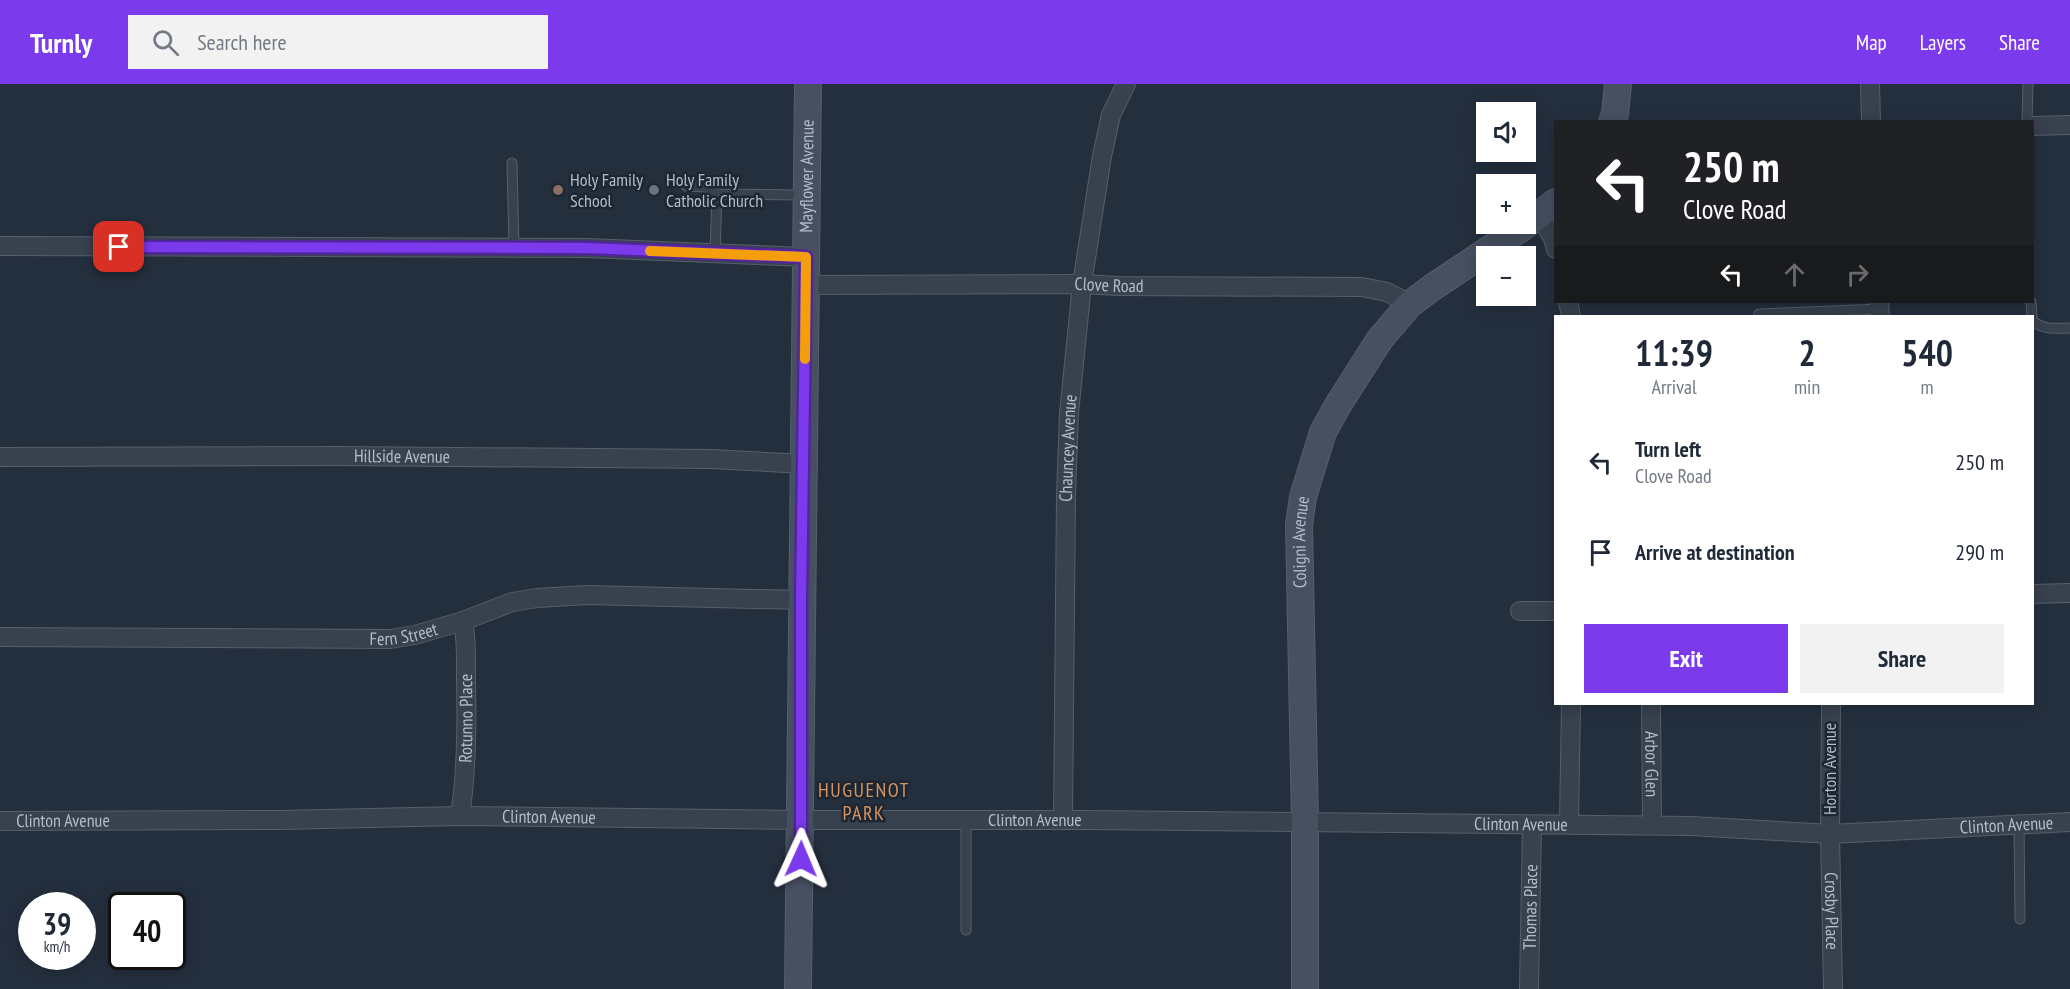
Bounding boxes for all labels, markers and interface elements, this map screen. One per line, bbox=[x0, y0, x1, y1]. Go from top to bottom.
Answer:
search box bbox=[128, 15, 548, 69]
text: Turnly bbox=[30, 24, 92, 61]
icon: search bbox=[149, 26, 182, 59]
text: Search here bbox=[197, 28, 287, 56]
text: Map bbox=[1856, 29, 1887, 56]
text: Layers bbox=[1920, 29, 1966, 56]
text: Share bbox=[1999, 29, 2040, 56]
map controls bbox=[1476, 102, 1536, 306]
button: sound bbox=[1476, 102, 1536, 162]
street label: Mayflower Avenue bbox=[794, 119, 819, 233]
text: 250 m bbox=[1683, 139, 1780, 194]
icon: left bbox=[1584, 144, 1662, 222]
place label: Holy Family School bbox=[570, 168, 643, 212]
place label: Holy Family Catholic Church bbox=[666, 168, 763, 212]
button: + bbox=[1476, 174, 1536, 234]
marker: Holy Family School bbox=[551, 183, 565, 197]
marker: Holy Family Catholic Church bbox=[647, 183, 661, 197]
text: Clove Road bbox=[1683, 192, 1786, 226]
pin bbox=[93, 221, 144, 272]
icon: arrive bbox=[102, 230, 135, 263]
button: − bbox=[1476, 246, 1536, 306]
icon: left bbox=[1715, 258, 1748, 291]
icon: ahead bbox=[1778, 258, 1811, 291]
icon: right bbox=[1841, 258, 1874, 291]
street label: Clove Road bbox=[1074, 272, 1144, 297]
text: 11:39 bbox=[1635, 329, 1713, 376]
text: 2 bbox=[1798, 329, 1816, 376]
text: 540 bbox=[1901, 329, 1953, 376]
text: Arrival bbox=[1651, 374, 1697, 400]
text: min bbox=[1794, 374, 1820, 400]
text: m bbox=[1921, 374, 1934, 400]
street label: Chauncey Avenue bbox=[1054, 393, 1082, 502]
text: Turn left bbox=[1635, 435, 1701, 463]
street label: Hillside Avenue bbox=[354, 444, 450, 468]
icon: left bbox=[1584, 446, 1617, 479]
text: 250 m bbox=[1955, 448, 2004, 476]
text: Clove Road bbox=[1635, 463, 1712, 489]
street label: Coligni Avenue bbox=[1287, 495, 1314, 588]
icon: arrive bbox=[1584, 536, 1617, 569]
text: Arrive at destination bbox=[1635, 538, 1795, 566]
text: 290 m bbox=[1955, 538, 2004, 566]
street label: Fern Street bbox=[370, 617, 440, 650]
button: Exit bbox=[1584, 624, 1788, 693]
button: Share bbox=[1800, 624, 2004, 693]
street label: Rotunno Place bbox=[453, 674, 477, 763]
street label: Horton Avenue bbox=[1818, 723, 1841, 815]
street label: Arbor Glen bbox=[1640, 731, 1664, 797]
district label: HUGUENOT PARK bbox=[818, 777, 910, 826]
street label: Clinton Avenue bbox=[502, 804, 596, 829]
street label: Clinton Avenue bbox=[988, 808, 1082, 831]
street label: Clinton Avenue bbox=[16, 809, 110, 832]
street label: Clinton Avenue bbox=[1959, 811, 2054, 839]
street label: Clinton Avenue bbox=[1474, 812, 1568, 836]
position arrow bbox=[769, 827, 833, 891]
street label: Thomas Place bbox=[1518, 864, 1542, 950]
street label: Crosby Place bbox=[1820, 872, 1844, 950]
speed limit sign: 40 bbox=[108, 892, 186, 970]
text: 39 bbox=[43, 904, 71, 943]
text: km/h bbox=[44, 937, 70, 956]

